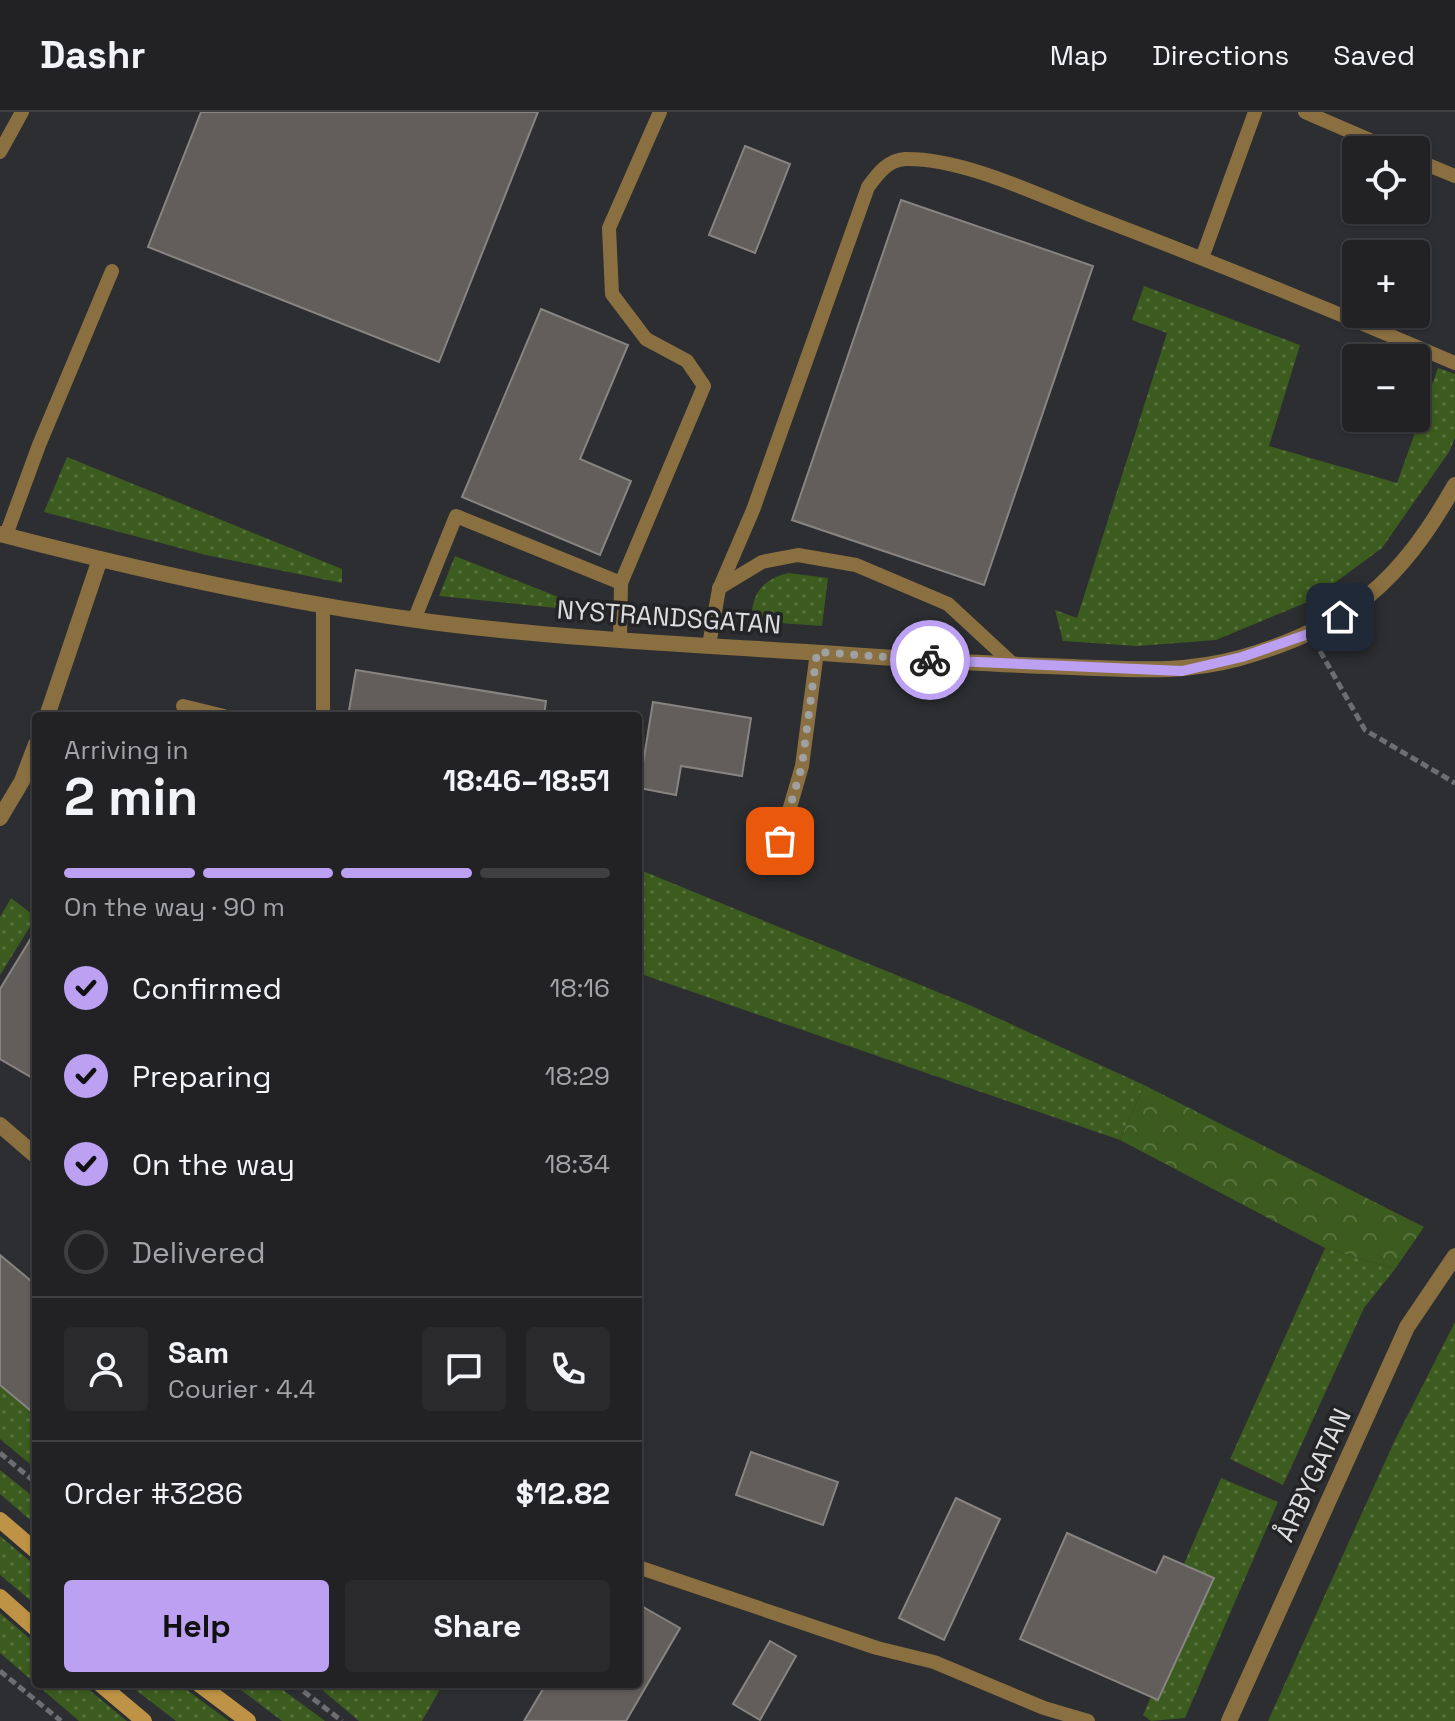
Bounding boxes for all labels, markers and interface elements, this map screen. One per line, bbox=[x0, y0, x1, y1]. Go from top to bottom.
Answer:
text: Dashr bbox=[40, 31, 146, 79]
text: Map bbox=[1050, 37, 1108, 73]
text: Directions bbox=[1152, 37, 1289, 73]
text: Saved bbox=[1333, 37, 1415, 73]
map controls bbox=[1342, 136, 1430, 432]
button: locate bbox=[1342, 136, 1430, 224]
button: + bbox=[1342, 240, 1430, 328]
button: − bbox=[1342, 344, 1430, 432]
pin bbox=[1306, 583, 1374, 651]
street label: NYSTRANDSGATAN bbox=[556, 592, 782, 642]
icon: home bbox=[1318, 595, 1362, 639]
courier bbox=[890, 620, 970, 700]
icon: bike bbox=[908, 638, 952, 682]
text: Arriving in bbox=[64, 733, 188, 767]
text: 18:46–18:51 bbox=[443, 761, 610, 800]
text: 2 min bbox=[64, 764, 198, 830]
pin bbox=[746, 807, 814, 875]
icon: bag bbox=[758, 819, 802, 863]
text: On the way · 90 m bbox=[64, 890, 285, 924]
icon: check bbox=[64, 966, 108, 1010]
text: Confirmed bbox=[132, 969, 282, 1008]
text: 18:16 bbox=[550, 971, 610, 1005]
icon: check bbox=[64, 1054, 108, 1098]
text: Preparing bbox=[132, 1057, 271, 1096]
text: 18:29 bbox=[545, 1059, 610, 1093]
icon: check bbox=[64, 1142, 108, 1186]
text: On the way bbox=[132, 1145, 295, 1184]
text: 18:34 bbox=[544, 1147, 610, 1181]
text: Delivered bbox=[132, 1233, 266, 1272]
button: person bbox=[64, 1327, 148, 1411]
button: chat bbox=[422, 1327, 506, 1411]
button: phone bbox=[526, 1327, 610, 1411]
text: Sam bbox=[168, 1333, 229, 1372]
text: Courier · 4.4 bbox=[168, 1372, 315, 1406]
street label: ÅRBYGATAN bbox=[1267, 1403, 1359, 1547]
text: Order #3286 bbox=[64, 1474, 243, 1513]
text: $12.82 bbox=[516, 1474, 610, 1513]
button: Help bbox=[64, 1580, 329, 1672]
button: Share bbox=[345, 1580, 610, 1672]

